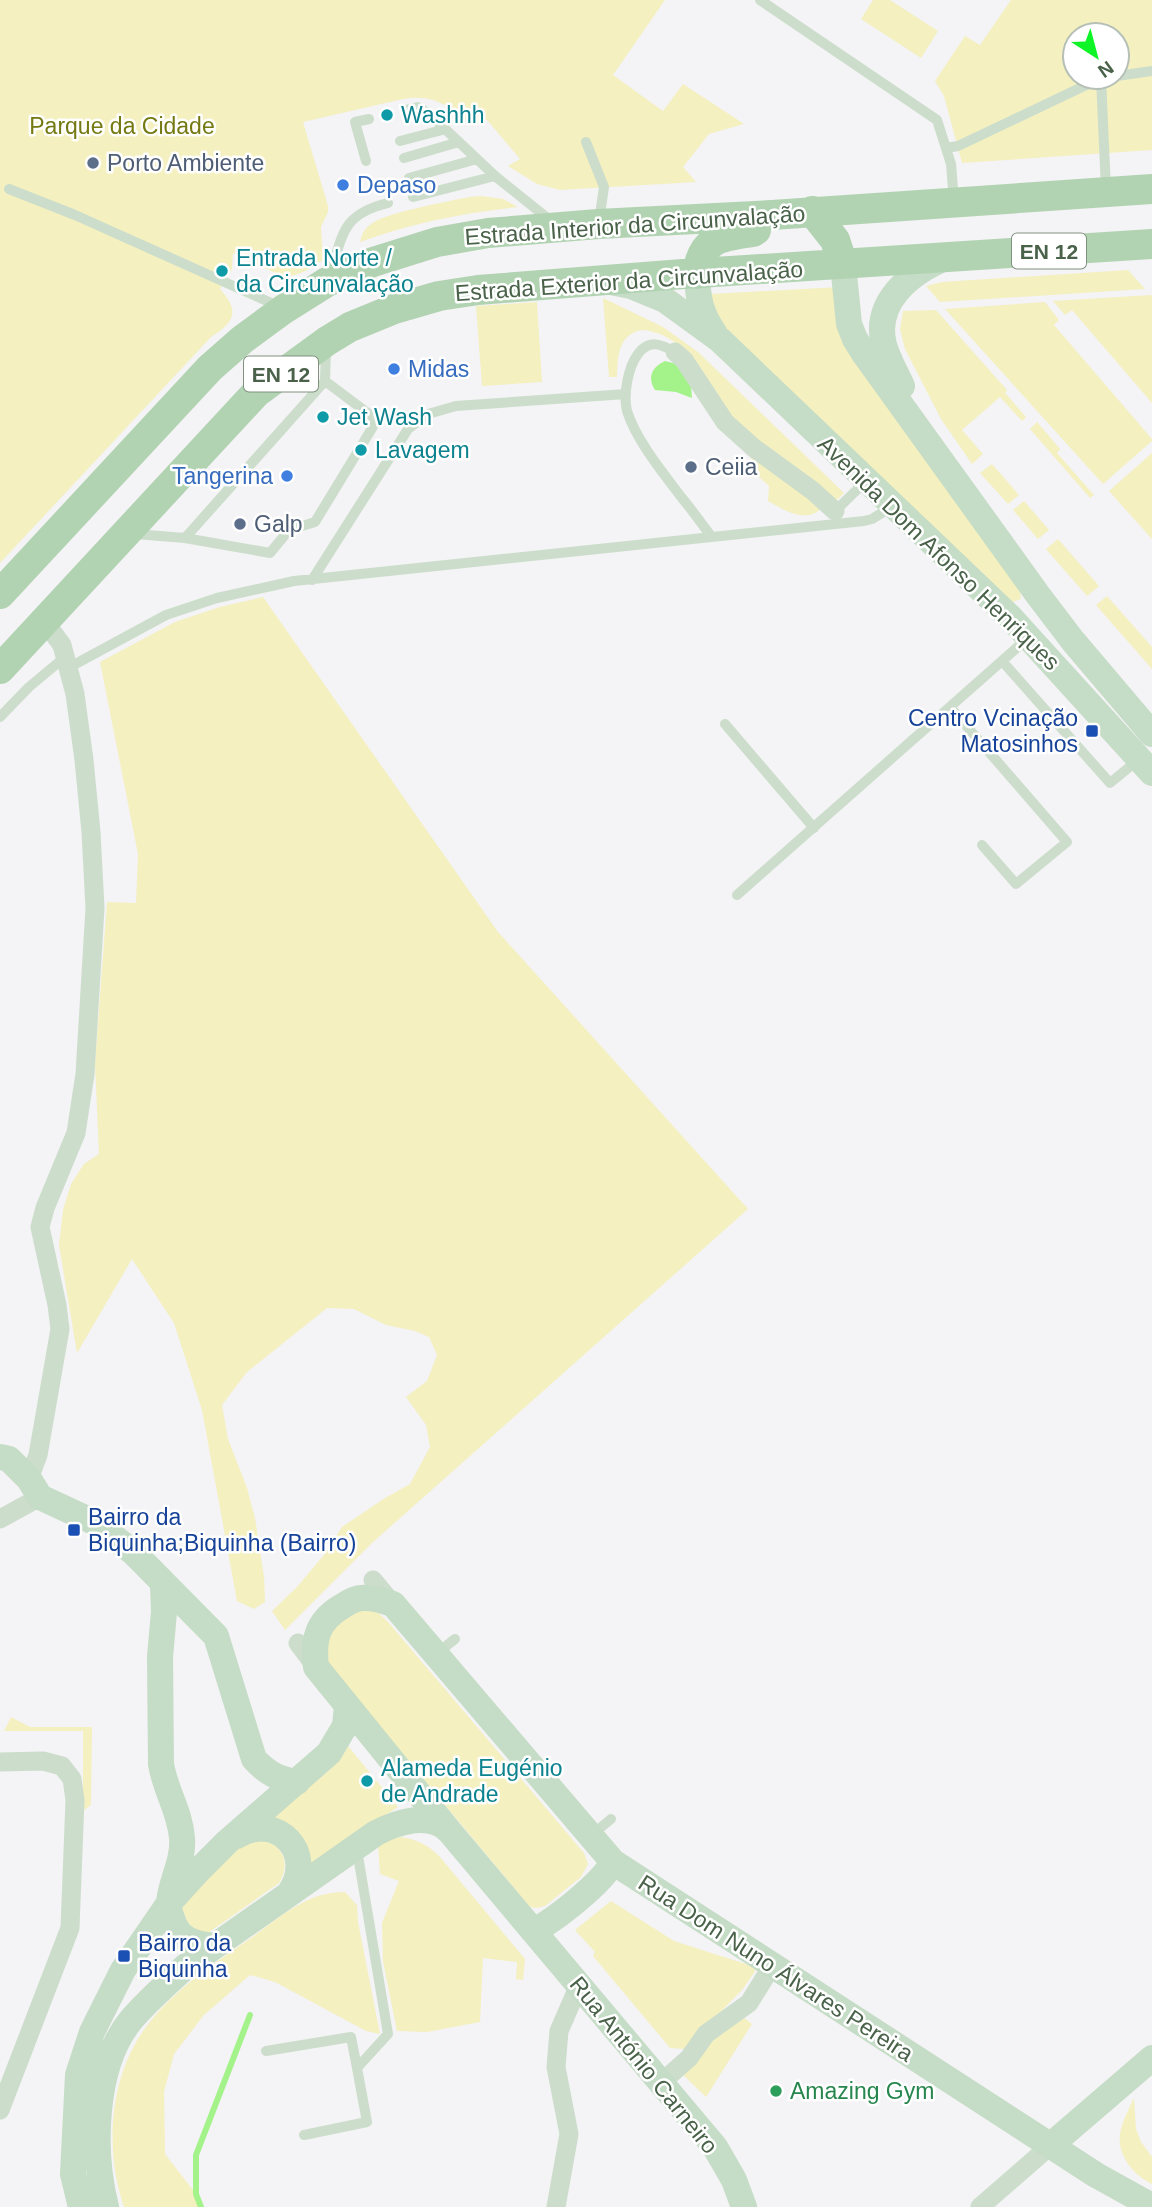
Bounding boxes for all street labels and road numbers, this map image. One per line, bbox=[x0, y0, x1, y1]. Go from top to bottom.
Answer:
street label: Estrada Interior da Circunvalação bbox=[464, 200, 806, 250]
road number: EN 12 bbox=[1012, 233, 1086, 268]
street label: Estrada Exterior da Circunvalação bbox=[454, 256, 804, 306]
road number: EN 12 bbox=[244, 356, 318, 392]
street label: Avenida Dom Afonso Henriques bbox=[813, 431, 1065, 675]
street label: Rua Dom Nuno Álvares Pereira bbox=[634, 1869, 918, 2067]
street label: Rua António Carneiro bbox=[565, 1971, 723, 2159]

